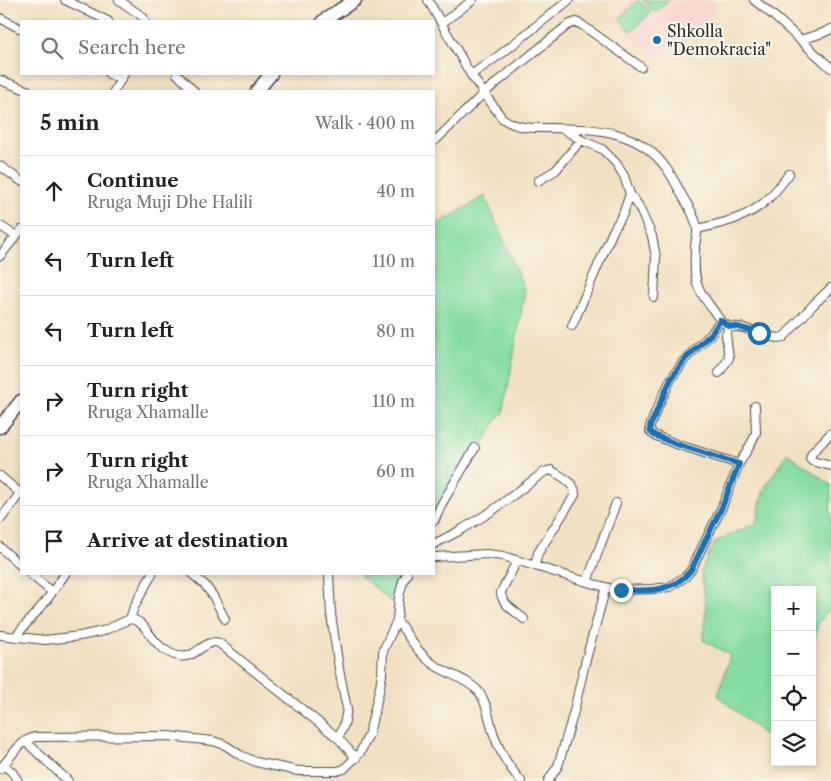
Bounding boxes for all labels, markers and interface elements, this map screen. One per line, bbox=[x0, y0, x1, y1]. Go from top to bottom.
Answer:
search box bbox=[20, 20, 435, 75]
place label: Shkolla "Demokracia" bbox=[667, 21, 771, 59]
icon: search bbox=[38, 34, 66, 62]
marker: Shkolla "Demokracia" bbox=[651, 34, 663, 46]
text: Search here bbox=[78, 36, 186, 59]
text: 5 min bbox=[40, 110, 100, 135]
text: Walk · 400 m bbox=[315, 113, 415, 133]
text: Continue bbox=[87, 169, 179, 192]
icon: ahead bbox=[40, 177, 68, 205]
text: 40 m bbox=[376, 181, 415, 201]
text: Rruga Muji Dhe Halili bbox=[87, 192, 253, 212]
icon: left bbox=[40, 247, 68, 275]
text: Turn left bbox=[87, 249, 174, 272]
text: 110 m bbox=[372, 251, 415, 271]
icon: left bbox=[40, 317, 68, 345]
text: Turn left bbox=[87, 319, 174, 342]
text: 80 m bbox=[376, 321, 415, 341]
route start bbox=[748, 322, 771, 345]
text: Turn right bbox=[87, 379, 188, 402]
icon: right bbox=[40, 387, 68, 415]
text: 110 m bbox=[372, 391, 415, 411]
text: Rruga Xhamalle bbox=[87, 402, 209, 422]
text: Turn right bbox=[87, 449, 188, 472]
icon: right bbox=[40, 457, 68, 485]
text: 60 m bbox=[376, 461, 415, 481]
text: Rruga Xhamalle bbox=[87, 472, 209, 492]
icon: arrive bbox=[40, 527, 68, 555]
text: Arrive at destination bbox=[87, 529, 288, 552]
route end bbox=[610, 579, 633, 602]
map controls bbox=[771, 586, 816, 766]
button: + bbox=[771, 586, 816, 631]
button: − bbox=[771, 631, 816, 676]
button: locate bbox=[771, 676, 816, 721]
button: layers bbox=[771, 721, 816, 766]

